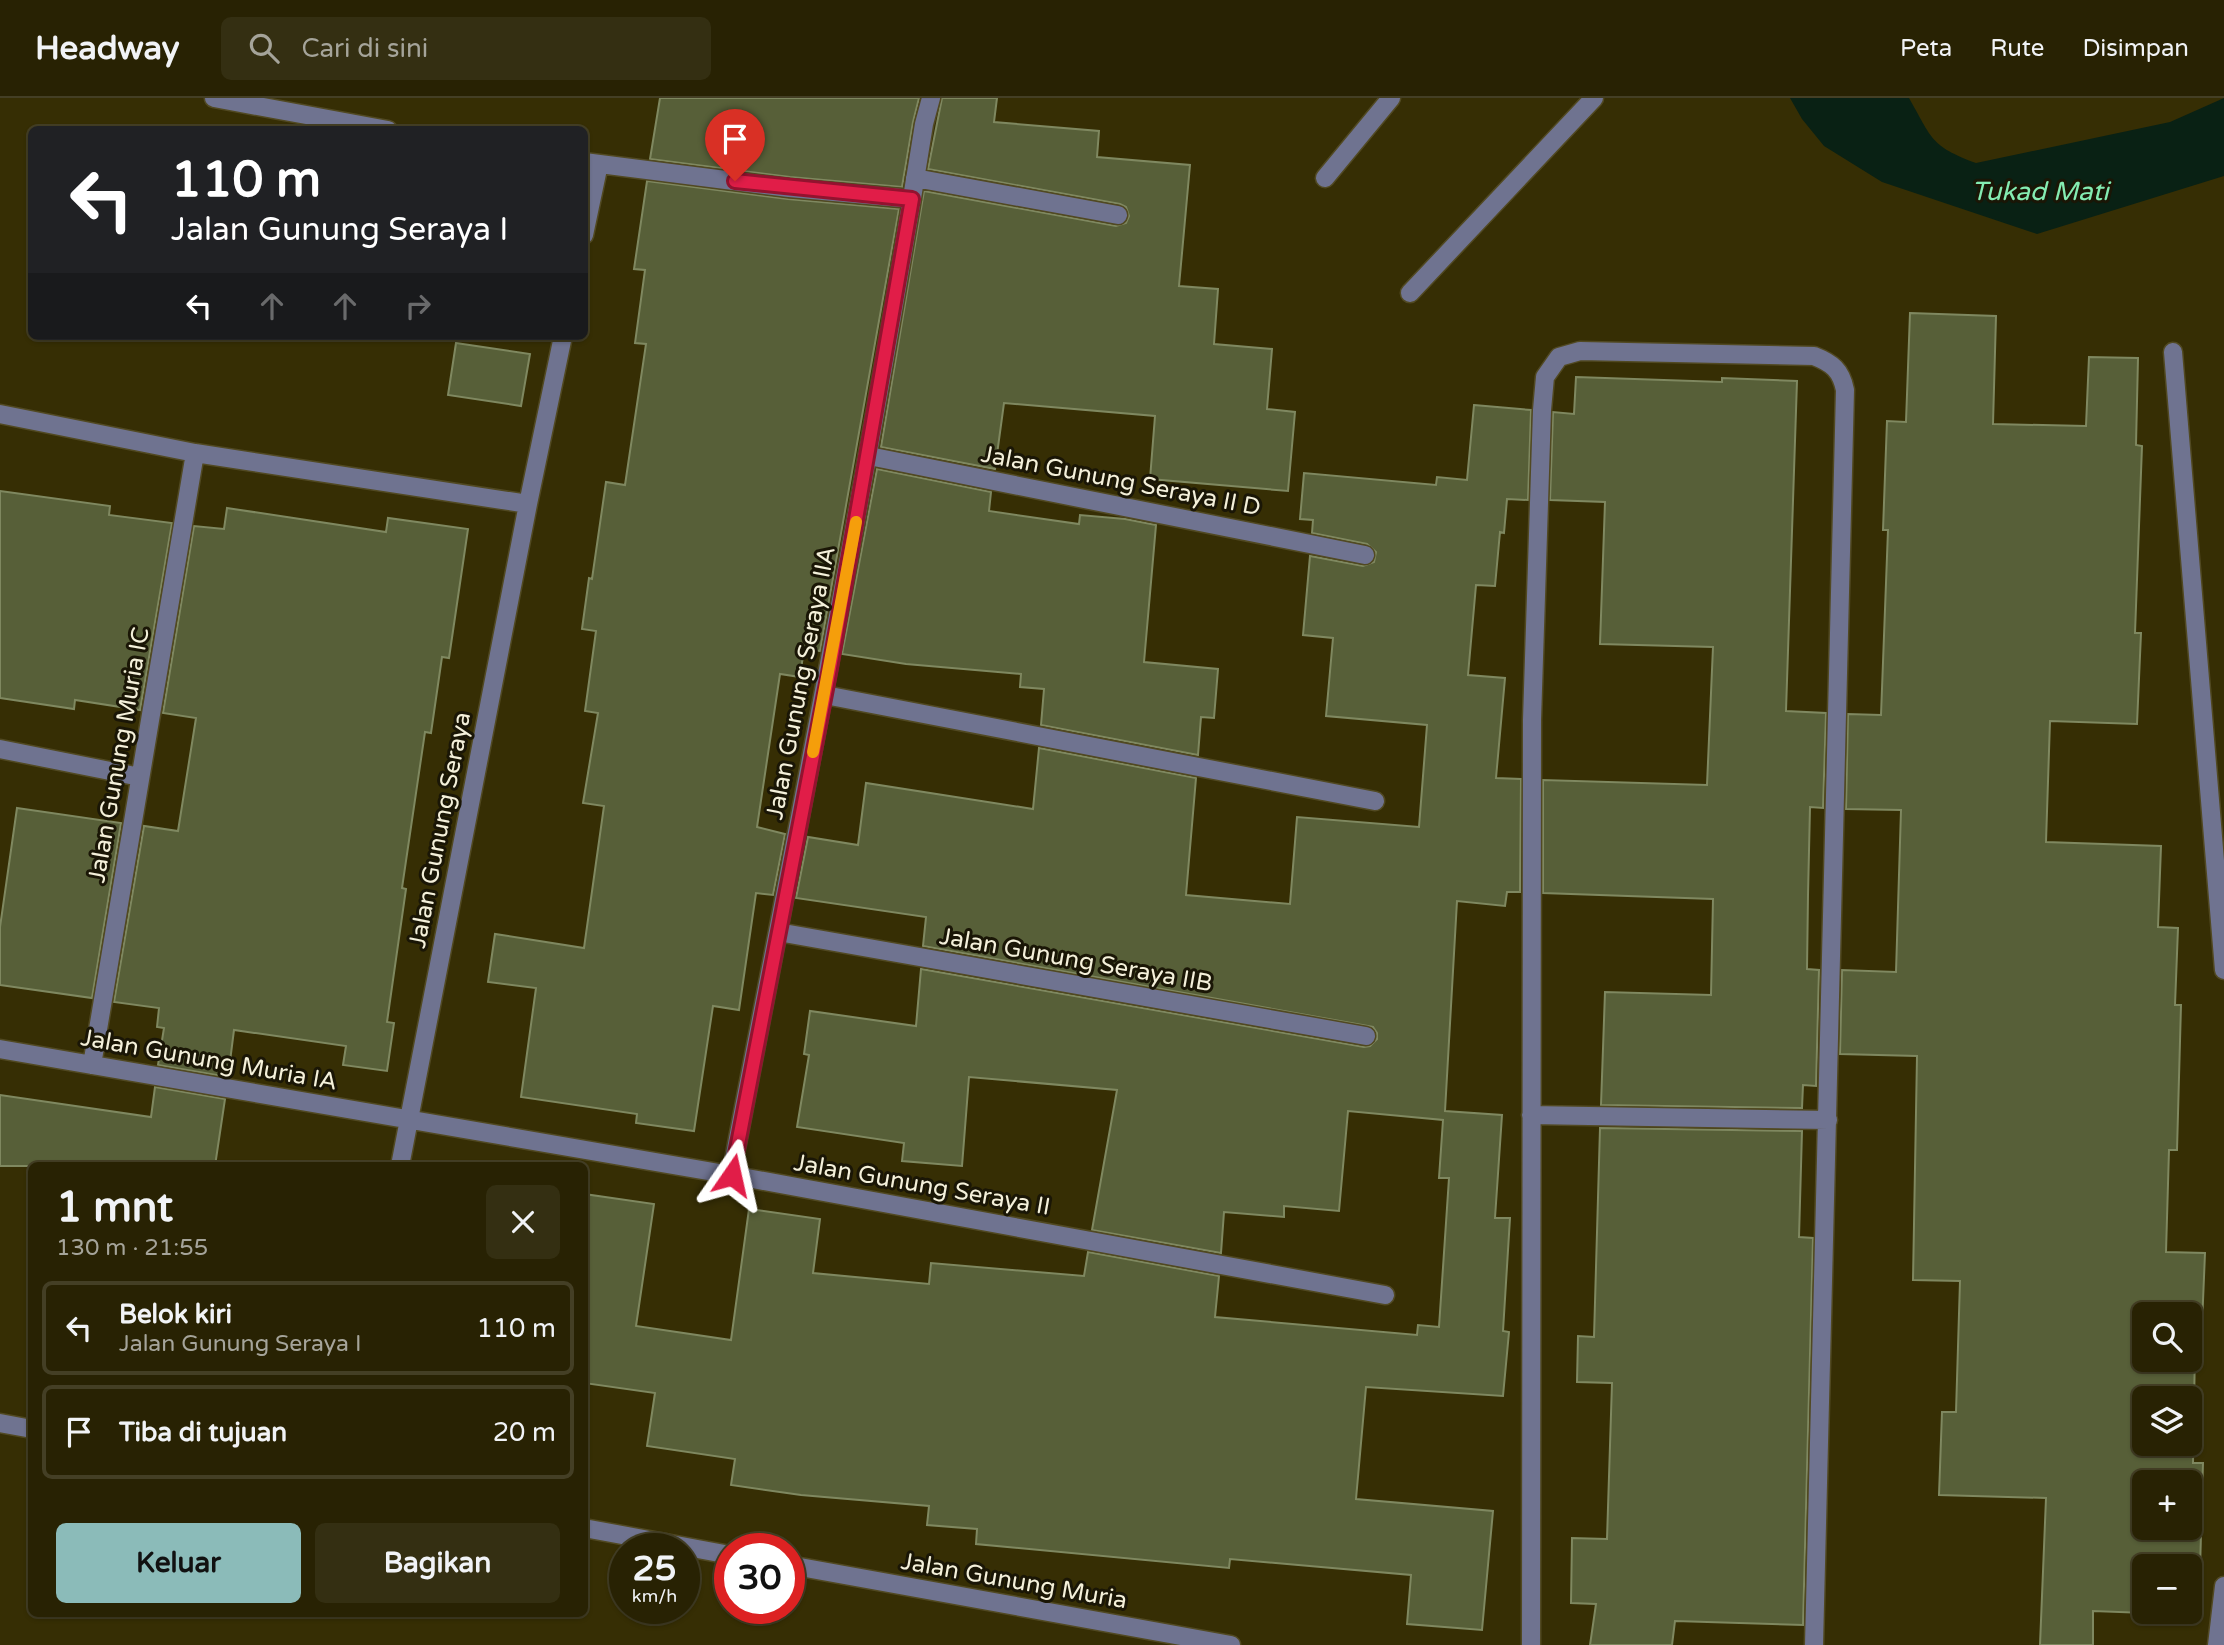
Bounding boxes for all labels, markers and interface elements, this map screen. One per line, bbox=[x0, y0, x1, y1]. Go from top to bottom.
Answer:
search box bbox=[221, 17, 711, 80]
text: Headway bbox=[35, 29, 179, 68]
icon: search bbox=[245, 29, 283, 67]
text: Cari di sini bbox=[301, 33, 428, 64]
text: Peta bbox=[1900, 34, 1952, 63]
text: Rute bbox=[1990, 34, 2044, 63]
text: Disimpan bbox=[2082, 34, 2189, 63]
pin bbox=[705, 109, 765, 181]
icon: arrive bbox=[716, 120, 754, 158]
text: 110 m bbox=[171, 151, 321, 210]
icon: left bbox=[56, 154, 147, 245]
water label: Tukad Mati bbox=[1971, 176, 2112, 207]
text: Jalan Gunung Seraya I bbox=[171, 211, 508, 249]
icon: left bbox=[180, 287, 218, 325]
icon: ahead bbox=[253, 287, 291, 325]
icon: ahead bbox=[326, 287, 364, 325]
icon: right bbox=[399, 287, 437, 325]
street label: Jalan Gunung Seraya II D bbox=[979, 440, 1263, 522]
street label: Jalan Gunung Seraya IIA bbox=[760, 544, 842, 822]
street label: Jalan Gunung Muria IC bbox=[82, 625, 156, 885]
street label: Jalan Gunung Seraya bbox=[403, 709, 477, 951]
street label: Jalan Gunung Seraya IIB bbox=[937, 922, 1215, 998]
street label: Jalan Gunung Muria IA bbox=[78, 1023, 340, 1097]
position arrow bbox=[695, 1138, 769, 1212]
street label: Jalan Gunung Seraya II bbox=[792, 1148, 1052, 1222]
text: 1 mnt bbox=[56, 1182, 173, 1233]
button: close bbox=[486, 1185, 560, 1259]
text: 130 m · 21:55 bbox=[56, 1234, 208, 1262]
text: Belok kiri bbox=[119, 1299, 232, 1330]
map controls bbox=[2132, 1302, 2202, 1624]
button: search bbox=[2132, 1302, 2202, 1372]
icon: left bbox=[60, 1309, 98, 1347]
text: 110 m bbox=[476, 1313, 556, 1344]
text: Jalan Gunung Seraya I bbox=[119, 1330, 362, 1358]
button: layers bbox=[2132, 1386, 2202, 1456]
icon: arrive bbox=[60, 1413, 98, 1451]
text: Tiba di tujuan bbox=[119, 1417, 287, 1448]
text: 20 m bbox=[493, 1417, 556, 1448]
button: + bbox=[2132, 1470, 2202, 1540]
button: Keluar bbox=[56, 1523, 301, 1603]
button: Bagikan bbox=[315, 1523, 560, 1603]
speed limit sign: 30 bbox=[714, 1533, 805, 1624]
street label: Jalan Gunung Muria bbox=[899, 1547, 1129, 1615]
text: 25 bbox=[633, 1548, 676, 1590]
button: − bbox=[2132, 1554, 2202, 1624]
text: km/h bbox=[632, 1585, 677, 1607]

